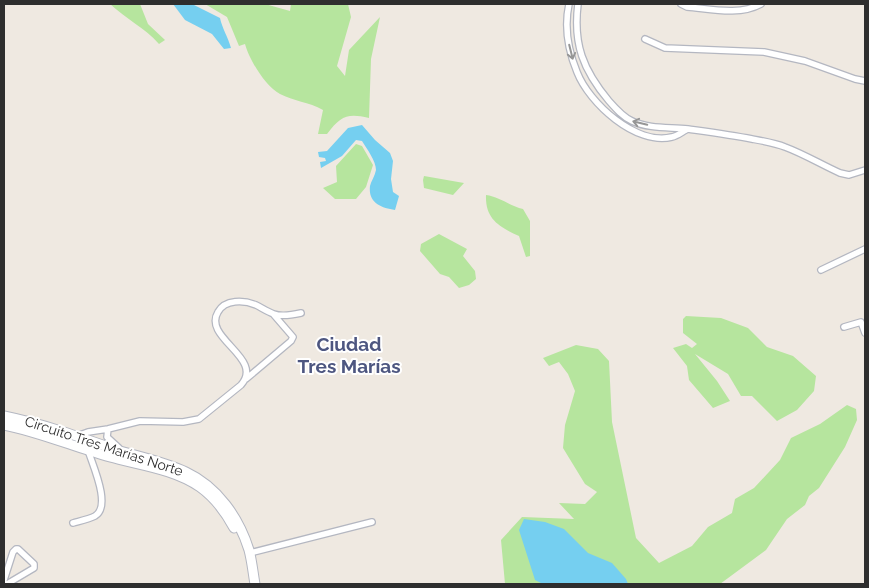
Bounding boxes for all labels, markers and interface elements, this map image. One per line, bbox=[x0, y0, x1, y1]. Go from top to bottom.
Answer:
one-way arrow bbox=[567, 43, 576, 59]
one-way arrow bbox=[632, 118, 648, 127]
district label: Ciudad Tres Marías bbox=[297, 333, 401, 377]
street label: Circuito Tres Marías Norte bbox=[23, 413, 185, 479]

